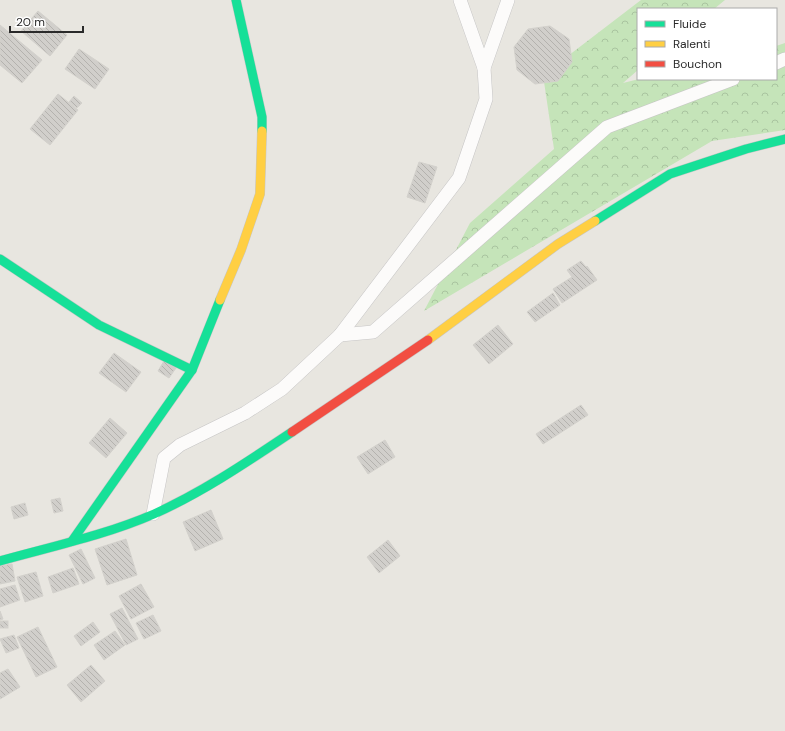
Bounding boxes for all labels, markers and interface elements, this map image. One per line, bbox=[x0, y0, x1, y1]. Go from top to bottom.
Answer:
scale bar bbox=[10, 8, 83, 34]
legend bbox=[637, 8, 777, 80]
text: 20 m bbox=[16, 14, 45, 30]
text: Fluide bbox=[673, 16, 706, 32]
text: Ralenti bbox=[673, 36, 711, 52]
text: Bouchon bbox=[673, 56, 722, 72]

